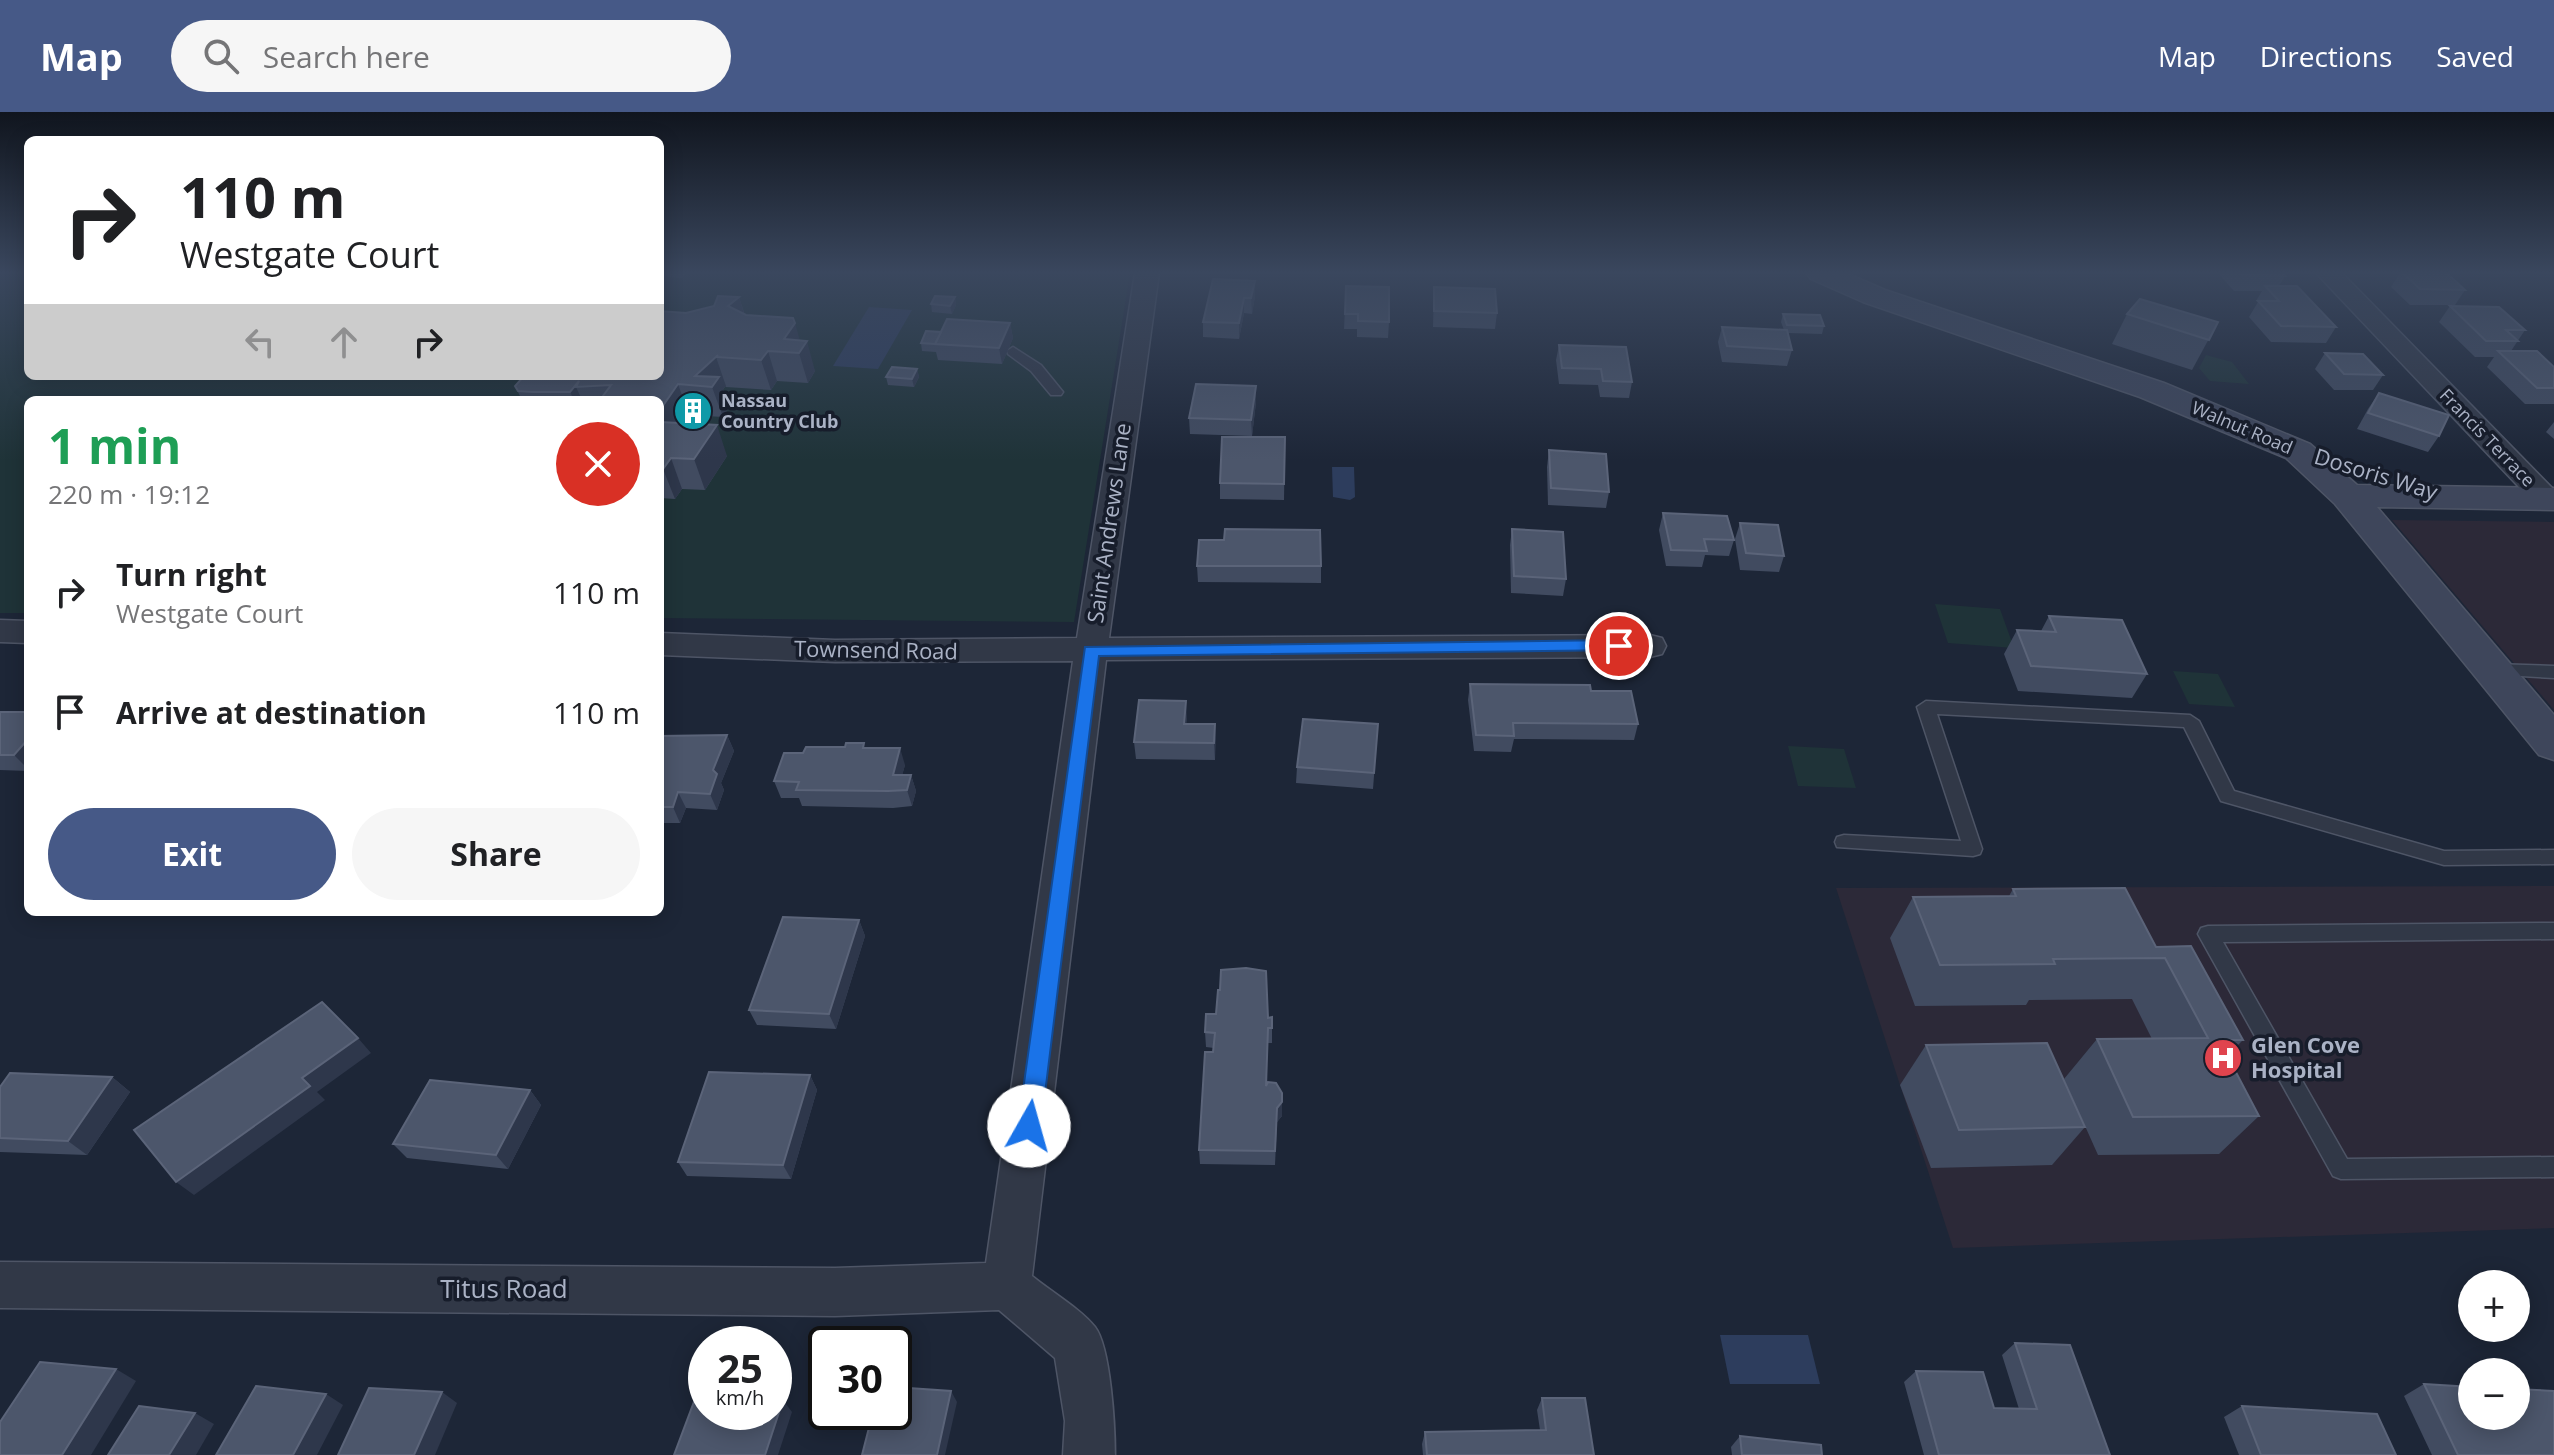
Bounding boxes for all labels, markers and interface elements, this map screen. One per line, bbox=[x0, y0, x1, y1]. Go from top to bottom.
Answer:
search box bbox=[171, 20, 731, 92]
text: Map bbox=[40, 30, 123, 82]
icon: search bbox=[199, 34, 243, 78]
text: Search here bbox=[263, 36, 430, 77]
text: Map bbox=[2158, 37, 2216, 75]
text: Directions bbox=[2260, 37, 2392, 75]
text: Saved bbox=[2436, 37, 2514, 75]
text: 110 m bbox=[180, 158, 346, 234]
icon: right bbox=[48, 168, 152, 272]
text: Westgate Court bbox=[180, 230, 439, 279]
icon: left bbox=[238, 320, 282, 364]
icon: ahead bbox=[322, 320, 366, 364]
icon: right bbox=[406, 320, 450, 364]
street label: Francis Terrace bbox=[2435, 383, 2541, 492]
place label: Nassau Country Club bbox=[721, 388, 838, 433]
building icon: Nassau Country Club bbox=[672, 390, 714, 432]
street label: Walnut Road bbox=[2188, 395, 2296, 459]
text: 1 min bbox=[48, 413, 181, 478]
street label: Saint Andrews Lane bbox=[1079, 421, 1137, 625]
button: close bbox=[556, 422, 640, 506]
street label: Dosoris Way bbox=[2311, 440, 2442, 506]
text: 220 m · 19:12 bbox=[48, 476, 210, 512]
text: Turn right bbox=[116, 554, 267, 595]
icon: right bbox=[48, 570, 92, 614]
text: 110 m bbox=[553, 572, 640, 613]
text: Westgate Court bbox=[116, 595, 303, 631]
pin bbox=[1585, 612, 1653, 680]
icon: arrive bbox=[1597, 624, 1641, 668]
street label: Townsend Road bbox=[794, 633, 958, 665]
icon: arrive bbox=[48, 690, 92, 734]
text: Arrive at destination bbox=[116, 692, 427, 733]
text: 110 m bbox=[553, 692, 640, 733]
button: Exit bbox=[48, 808, 336, 900]
button: Share bbox=[352, 808, 640, 900]
place label: Glen Cove Hospital bbox=[2251, 1029, 2360, 1084]
hospital icon: Glen Cove Hospital bbox=[2202, 1037, 2244, 1079]
position arrow bbox=[987, 1084, 1071, 1168]
street label: Titus Road bbox=[440, 1270, 568, 1306]
map controls bbox=[2458, 1270, 2530, 1430]
button: + bbox=[2458, 1270, 2530, 1342]
speed limit sign: 30 bbox=[808, 1326, 912, 1430]
text: 25 bbox=[717, 1340, 763, 1395]
button: − bbox=[2458, 1358, 2530, 1430]
text: km/h bbox=[716, 1384, 764, 1411]

